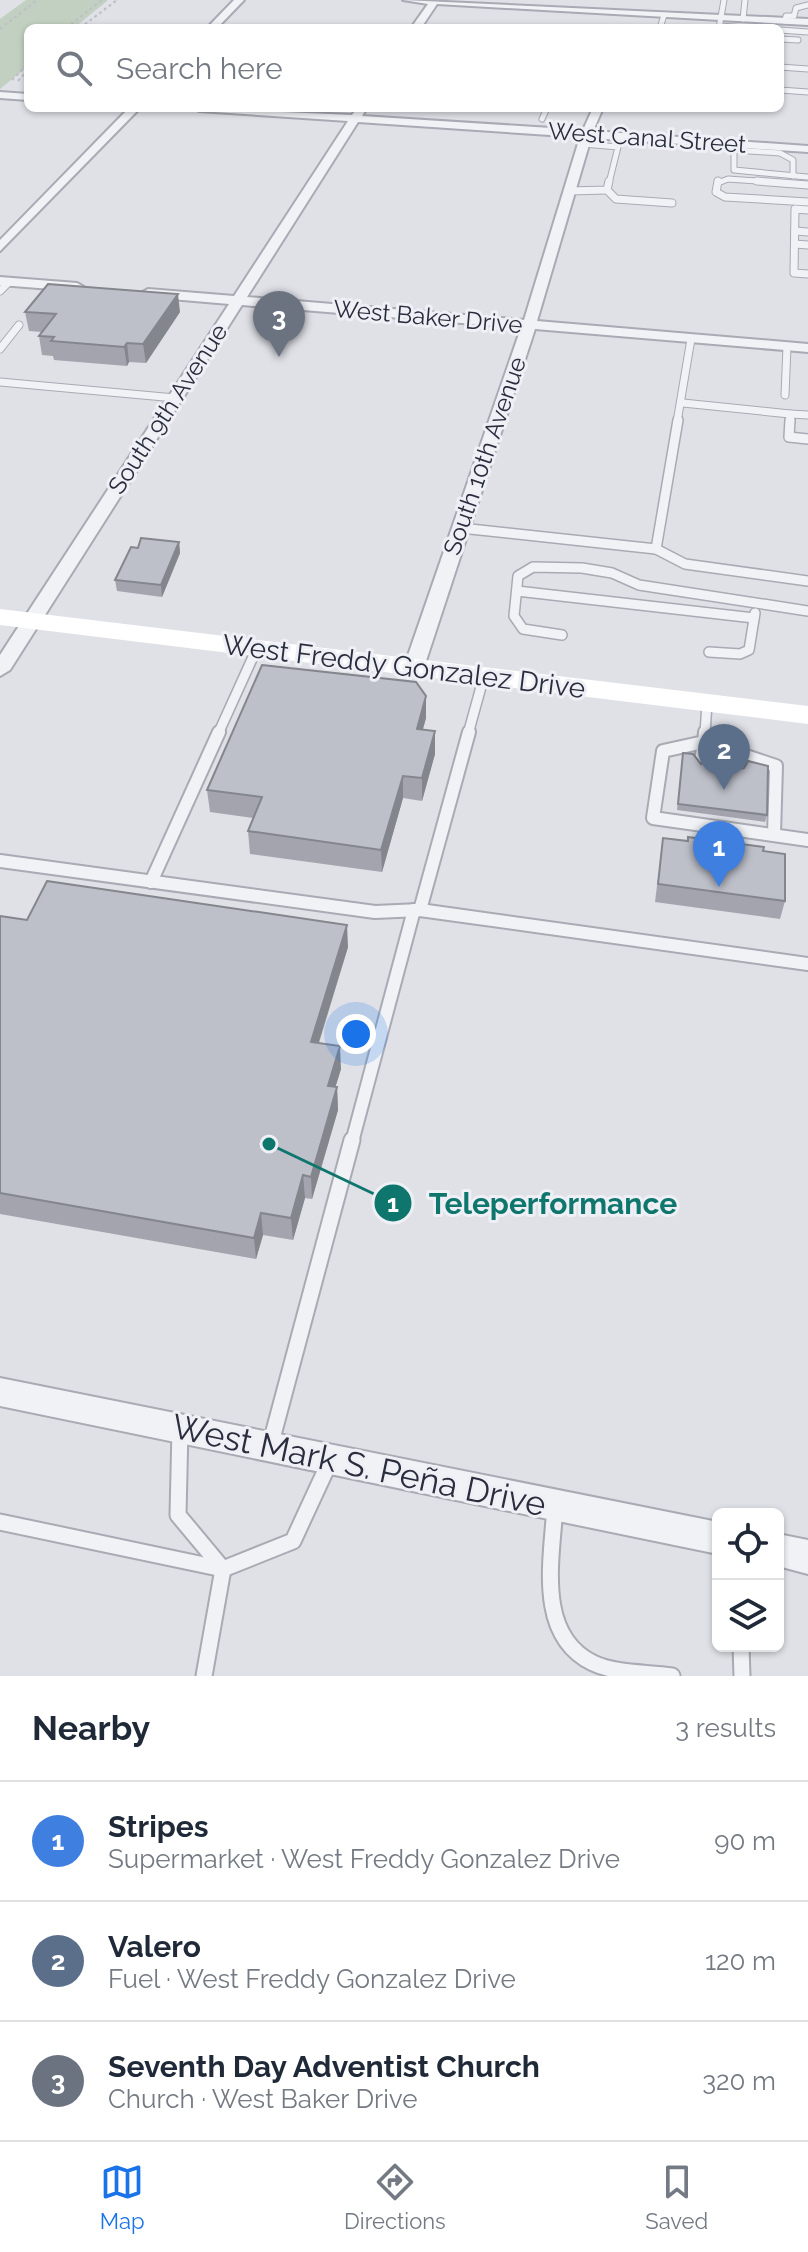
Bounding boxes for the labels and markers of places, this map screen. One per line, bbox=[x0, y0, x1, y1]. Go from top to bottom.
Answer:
pin: 3 bbox=[253, 291, 305, 357]
pin: 2 bbox=[698, 724, 750, 790]
pin: 1 bbox=[693, 821, 745, 887]
callout: Teleperformance bbox=[373, 1176, 693, 1230]

